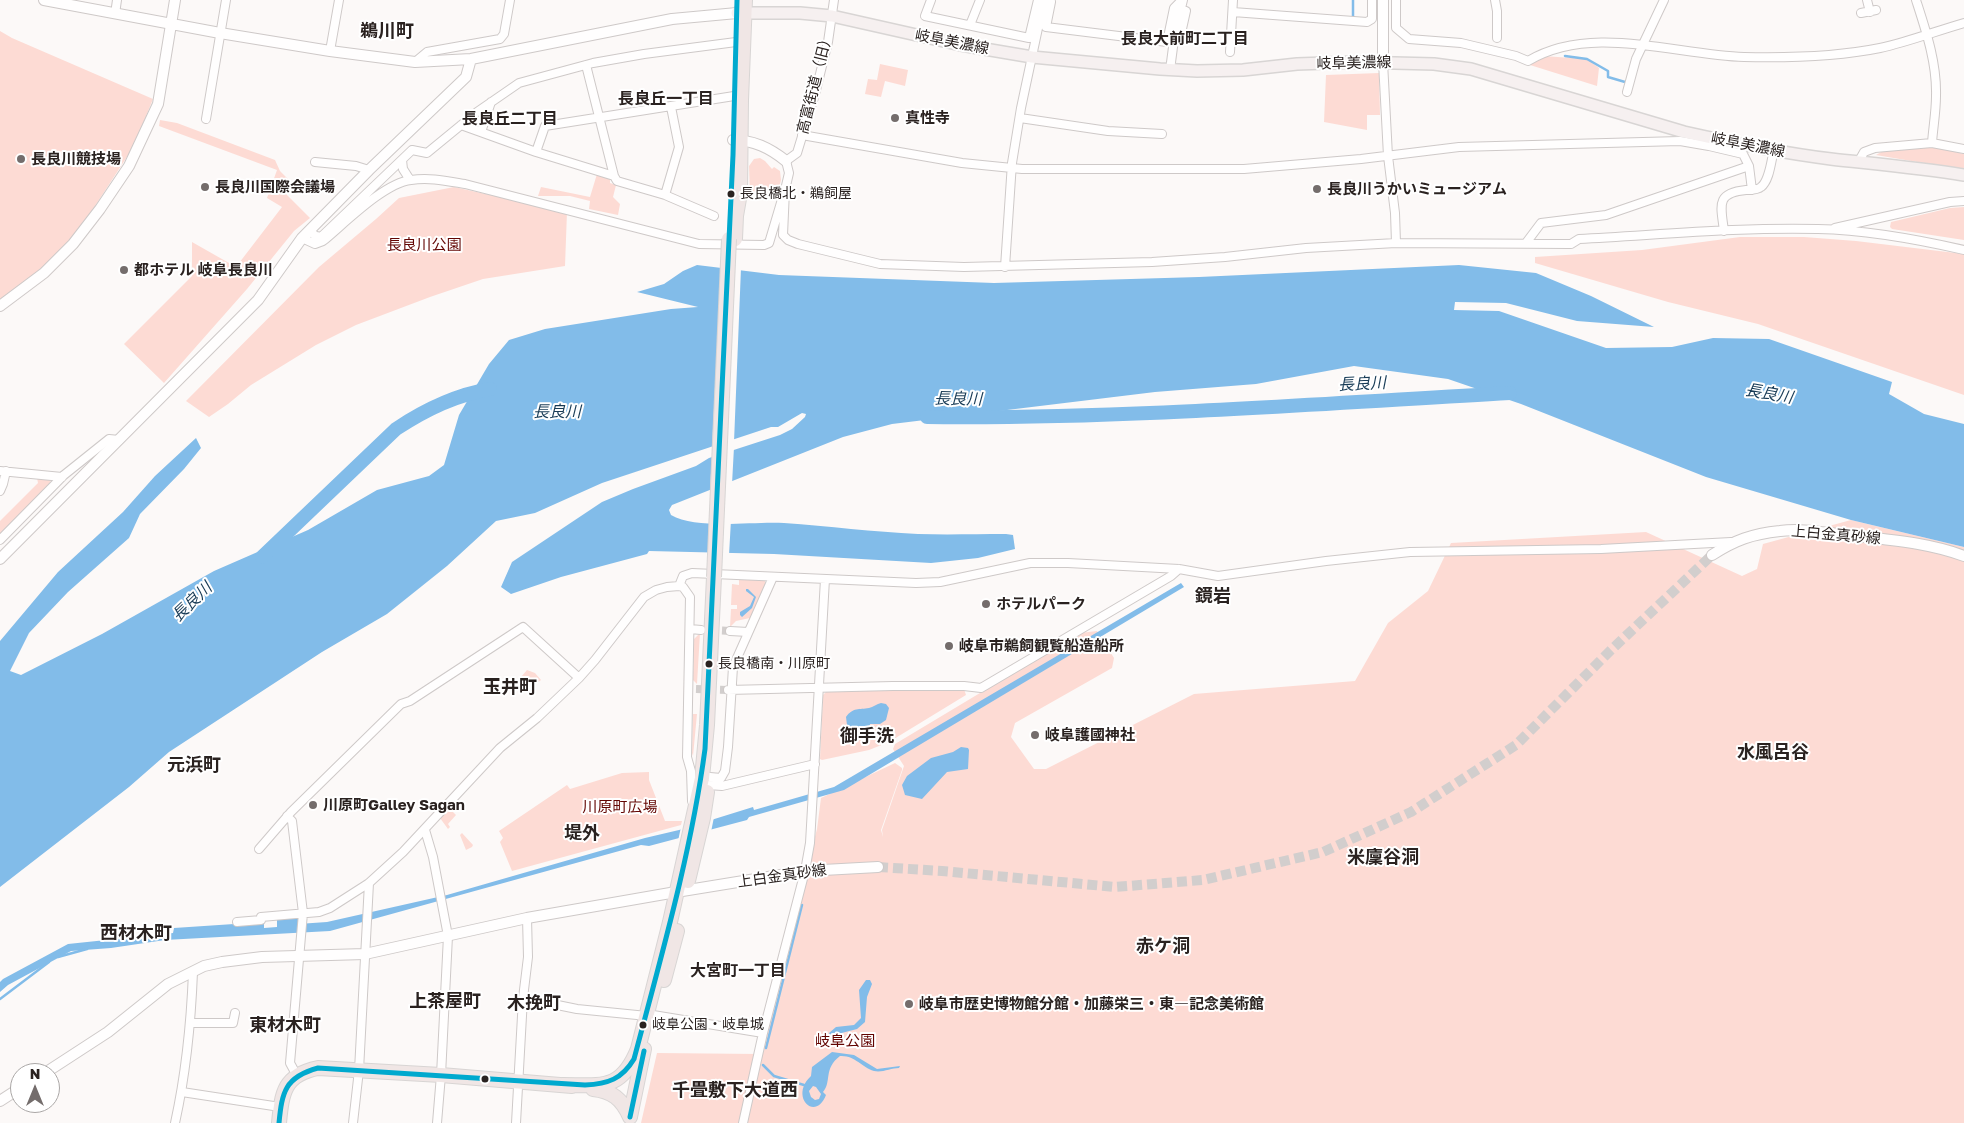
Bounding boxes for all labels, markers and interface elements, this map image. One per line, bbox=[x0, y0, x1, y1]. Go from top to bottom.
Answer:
district label: 鵜川町 bbox=[360, 20, 414, 42]
street label: 岐阜美濃線 bbox=[913, 26, 991, 58]
district label: 長良大前町二丁目 bbox=[1121, 29, 1249, 49]
street label: 高富街道（旧） bbox=[794, 30, 836, 136]
street label: 岐阜美濃線 bbox=[1316, 53, 1392, 73]
district label: 長良丘一丁目 bbox=[618, 89, 714, 109]
district label: 長良丘二丁目 bbox=[462, 109, 558, 129]
place label: 真性寺 bbox=[905, 109, 950, 127]
marker: 真性寺 bbox=[889, 112, 901, 124]
street label: 岐阜美濃線 bbox=[1709, 129, 1787, 161]
place label: 長良川競技場 bbox=[31, 150, 121, 168]
marker: 長良川競技場 bbox=[15, 153, 27, 165]
place label: 長良川国際会議場 bbox=[215, 178, 335, 196]
place label: 長良川うかいミュージアム bbox=[1327, 180, 1507, 198]
marker: 長良川国際会議場 bbox=[199, 181, 211, 193]
marker: 長良川うかいミュージアム bbox=[1311, 183, 1323, 195]
place label: 長良橋北・鵜飼屋 bbox=[740, 186, 852, 202]
marker: 長良橋北・鵜飼屋 bbox=[726, 189, 736, 199]
park label: 長良川公園 bbox=[387, 236, 461, 254]
place label: 都ホテル 岐阜長良川 bbox=[134, 261, 273, 279]
marker: 都ホテル 岐阜長良川 bbox=[118, 264, 130, 276]
water label: 長良川 bbox=[1338, 373, 1386, 395]
water label: 長良川 bbox=[1744, 380, 1794, 408]
water label: 長良川 bbox=[934, 389, 982, 409]
water label: 長良川 bbox=[533, 402, 581, 422]
street label: 上白金真砂線 bbox=[1790, 522, 1882, 548]
water label: 長良川 bbox=[168, 578, 216, 626]
district label: 鏡岩 bbox=[1195, 585, 1231, 607]
place label: ホテルパーク bbox=[996, 595, 1086, 613]
marker: ホテルパーク bbox=[980, 598, 992, 610]
place label: 岐阜市鵜飼観覧船造船所 bbox=[959, 637, 1124, 655]
marker: 岐阜市鵜飼観覧船造船所 bbox=[943, 640, 955, 652]
place label: 長良橋南・川原町 bbox=[718, 656, 830, 672]
marker: 長良橋南・川原町 bbox=[704, 659, 714, 669]
district label: 玉井町 bbox=[483, 676, 537, 698]
district label: 御手洗 bbox=[840, 725, 894, 747]
place label: 岐阜護國神社 bbox=[1045, 726, 1135, 744]
marker: 岐阜護國神社 bbox=[1029, 729, 1041, 741]
district label: 水風呂谷 bbox=[1737, 741, 1809, 763]
district label: 元浜町 bbox=[167, 754, 221, 776]
place label: 川原町Galley Sagan bbox=[323, 796, 465, 814]
park label: 川原町広場 bbox=[583, 798, 657, 816]
marker: 川原町Galley Sagan bbox=[307, 799, 319, 811]
district label: 堤外 bbox=[564, 822, 600, 844]
district label: 米廩谷洞 bbox=[1347, 846, 1419, 868]
street label: 上白金真砂線 bbox=[736, 861, 828, 891]
district label: 西材木町 bbox=[100, 922, 172, 944]
district label: 赤ケ洞 bbox=[1136, 935, 1190, 957]
district label: 大宮町一丁目 bbox=[690, 961, 786, 981]
district label: 上茶屋町 bbox=[409, 990, 481, 1012]
district label: 木挽町 bbox=[507, 992, 561, 1014]
place label: 岐阜市歴史博物館分館・加藤栄三・東―記念美術館 bbox=[919, 995, 1264, 1013]
marker: 岐阜市歴史博物館分館・加藤栄三・東―記念美術館 bbox=[903, 998, 915, 1010]
district label: 東材木町 bbox=[249, 1014, 321, 1036]
place label: 岐阜公園・岐阜城 bbox=[652, 1017, 764, 1033]
marker: 岐阜公園・岐阜城 bbox=[638, 1020, 648, 1030]
park label: 岐阜公園 bbox=[815, 1032, 875, 1050]
north arrow bbox=[10, 1063, 60, 1113]
text: N bbox=[30, 1065, 40, 1082]
unlabelled marker bbox=[480, 1074, 490, 1084]
district label: 千畳敷下大道西 bbox=[672, 1079, 798, 1101]

